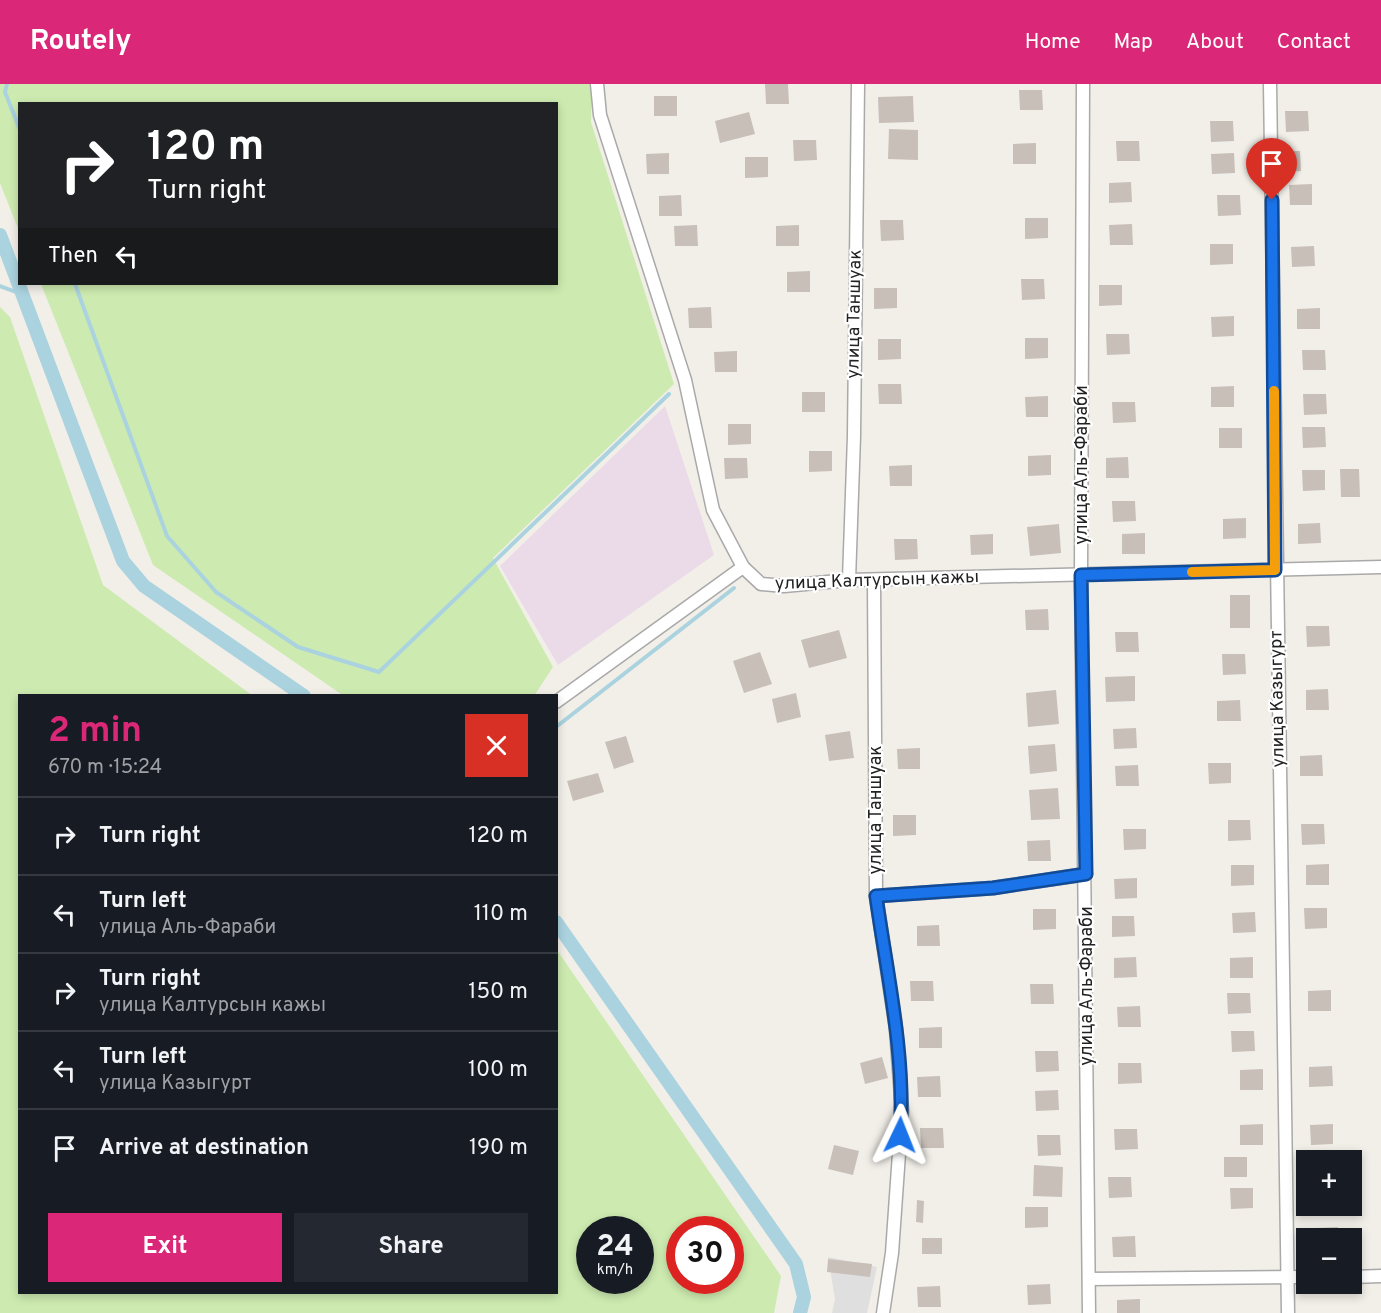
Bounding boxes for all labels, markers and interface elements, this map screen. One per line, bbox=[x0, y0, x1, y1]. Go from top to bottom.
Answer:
text: Routely bbox=[30, 24, 131, 60]
text: Home bbox=[1025, 29, 1081, 56]
text: Map bbox=[1114, 29, 1153, 56]
text: About bbox=[1186, 29, 1244, 56]
text: Contact bbox=[1277, 29, 1351, 56]
text: 120 m bbox=[147, 122, 264, 175]
icon: right bbox=[48, 126, 126, 204]
pin bbox=[1246, 138, 1297, 200]
icon: arrive bbox=[1255, 147, 1288, 180]
text: Turn right bbox=[147, 174, 266, 208]
icon: left bbox=[110, 240, 143, 273]
text: Then bbox=[48, 243, 98, 270]
street label: улица Таншуак bbox=[842, 249, 868, 379]
street label: улица Аль-Фараби bbox=[1071, 385, 1094, 545]
street label: улица Калтурсын кажы bbox=[774, 566, 980, 596]
street label: улица Казыгурт bbox=[1265, 630, 1291, 768]
text: 2 min bbox=[48, 709, 142, 755]
button: close bbox=[465, 714, 528, 777]
street label: улица Таншуак bbox=[865, 745, 888, 875]
text: 670 m · 15:24 bbox=[48, 755, 162, 781]
icon: right bbox=[48, 820, 81, 853]
text: Turn right bbox=[99, 823, 201, 850]
text: 120 m bbox=[468, 823, 528, 850]
text: Turn left bbox=[99, 888, 187, 915]
icon: left bbox=[48, 898, 81, 931]
text: 110 m bbox=[474, 901, 528, 928]
street label: улица Аль-Фараби bbox=[1076, 906, 1099, 1066]
text: улица Аль-Фараби bbox=[99, 915, 276, 941]
text: Turn right bbox=[99, 966, 201, 993]
icon: right bbox=[48, 976, 81, 1009]
text: 150 m bbox=[468, 979, 528, 1006]
text: улица Калтурсын кажы bbox=[99, 993, 326, 1019]
text: Turn left bbox=[99, 1044, 187, 1071]
icon: left bbox=[48, 1054, 81, 1087]
text: 100 m bbox=[468, 1057, 528, 1084]
text: улица Казыгурт bbox=[99, 1071, 251, 1097]
position arrow bbox=[868, 1103, 932, 1167]
icon: arrive bbox=[48, 1132, 81, 1165]
text: Arrive at destination bbox=[99, 1135, 309, 1162]
text: 190 m bbox=[469, 1135, 528, 1162]
map controls bbox=[1296, 1150, 1362, 1294]
button: + bbox=[1296, 1150, 1362, 1216]
button: Exit bbox=[48, 1213, 282, 1282]
button: Share bbox=[294, 1213, 528, 1282]
speed limit sign: 30 bbox=[666, 1216, 744, 1294]
button: − bbox=[1296, 1228, 1362, 1294]
text: 24 bbox=[596, 1229, 634, 1266]
text: km/h bbox=[597, 1261, 633, 1280]

